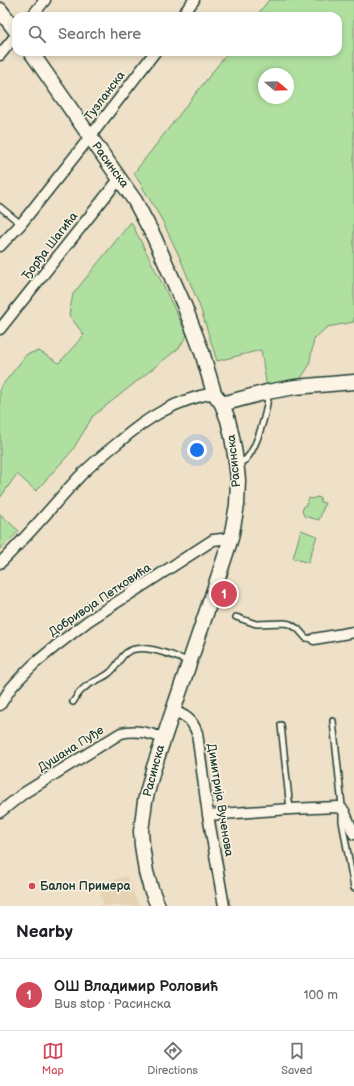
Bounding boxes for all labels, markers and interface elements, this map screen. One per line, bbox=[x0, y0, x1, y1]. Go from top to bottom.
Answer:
search box bbox=[12, 12, 342, 56]
icon: search bbox=[26, 23, 48, 45]
text: Search here bbox=[58, 25, 141, 44]
street label: Тузланска bbox=[82, 68, 128, 124]
north arrow bbox=[258, 68, 294, 104]
street label: Расинска bbox=[88, 139, 132, 191]
street label: Ђорђа Шагића bbox=[19, 209, 81, 283]
street label: Расинска bbox=[224, 434, 244, 488]
your location bbox=[187, 440, 207, 460]
street label: Добривоја Петковића bbox=[46, 560, 154, 640]
pin: 1 bbox=[211, 579, 237, 609]
street label: Душана Пуђе bbox=[35, 723, 107, 775]
street label: Димитрија Вученова bbox=[204, 742, 236, 858]
street label: Расинска bbox=[140, 743, 168, 799]
place label: Балон Примера bbox=[40, 879, 132, 894]
marker: Балон Примера bbox=[27, 881, 37, 891]
text: Nearby bbox=[16, 922, 73, 942]
text: ОШ Владимир Роловић bbox=[54, 977, 218, 996]
text: 1 bbox=[26, 987, 32, 1003]
text: 100 m bbox=[303, 987, 338, 1003]
text: Bus stop · Расинска bbox=[54, 996, 171, 1012]
tab: Map bbox=[42, 1040, 64, 1077]
tab: Directions bbox=[147, 1040, 198, 1077]
tab: Saved bbox=[281, 1040, 312, 1077]

